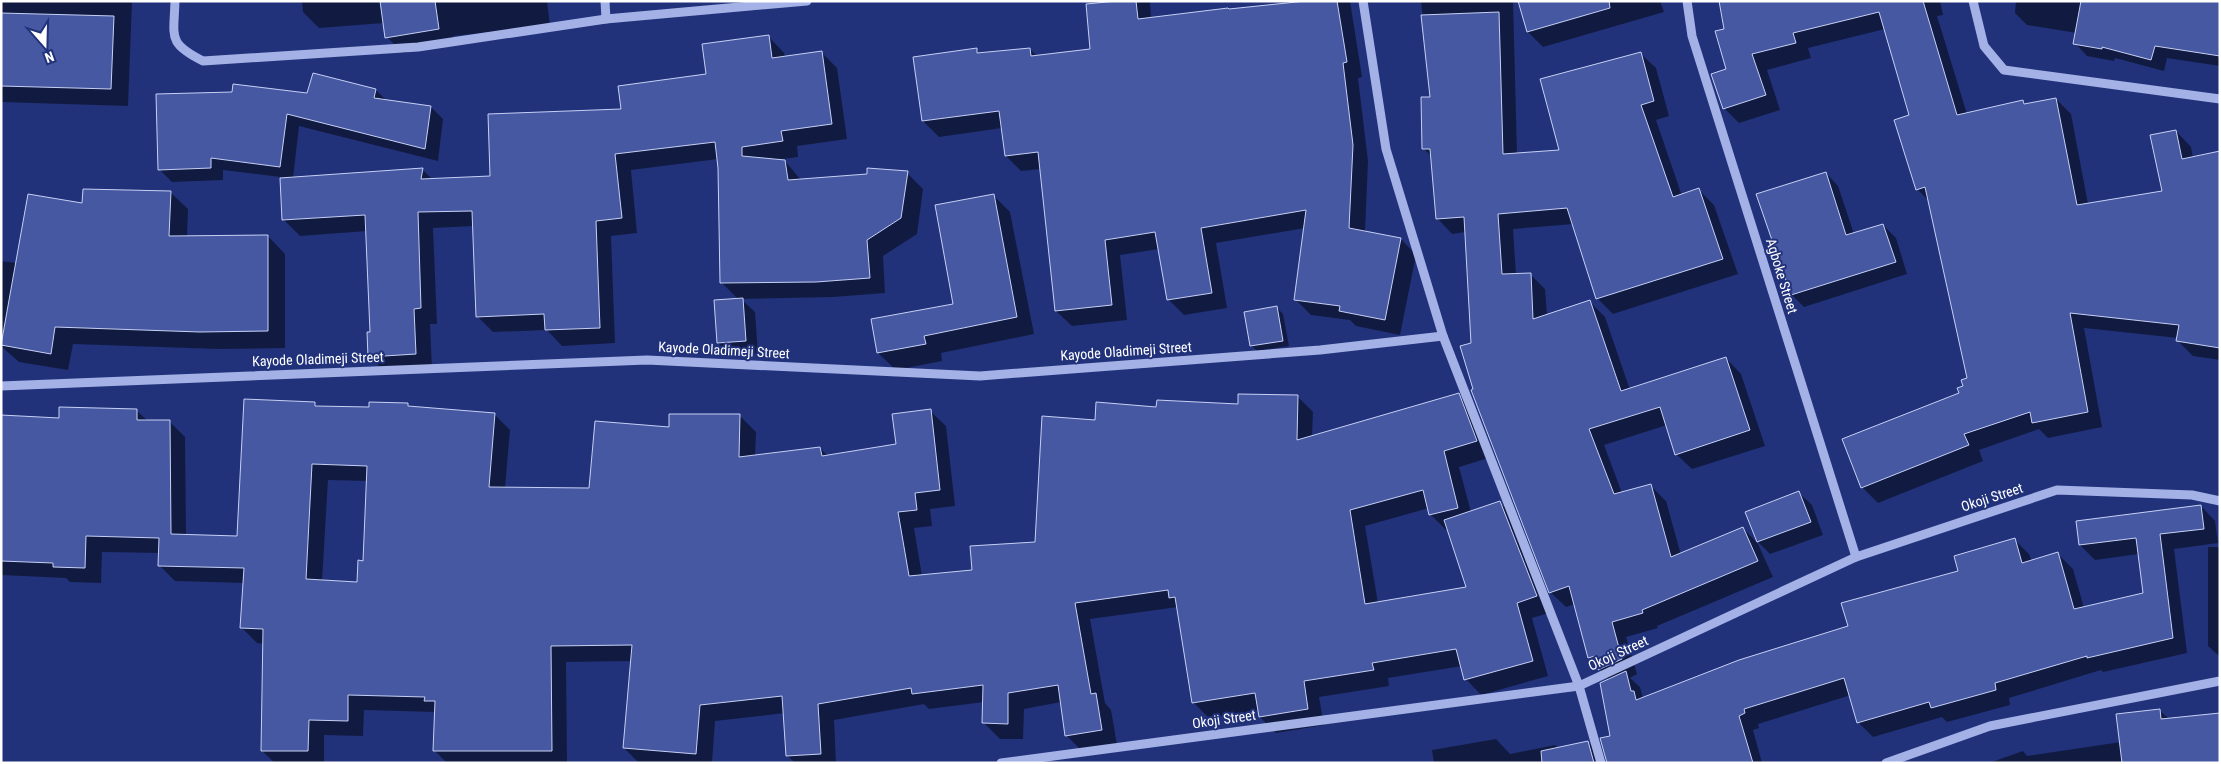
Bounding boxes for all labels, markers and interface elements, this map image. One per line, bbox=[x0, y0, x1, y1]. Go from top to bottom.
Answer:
north arrow bbox=[20, 20, 70, 70]
text: N bbox=[43, 48, 56, 66]
street label: Agboke Street bbox=[1763, 237, 1801, 315]
street label: Kayode Oladimeji Street bbox=[1060, 338, 1192, 364]
street label: Kayode Oladimeji Street bbox=[658, 339, 790, 361]
street label: Kayode Oladimeji Street bbox=[252, 349, 384, 369]
street label: Okoji Street bbox=[1959, 479, 2025, 515]
street label: Okoji Street bbox=[1586, 632, 1650, 674]
street label: Okoji Street bbox=[1191, 707, 1257, 731]

